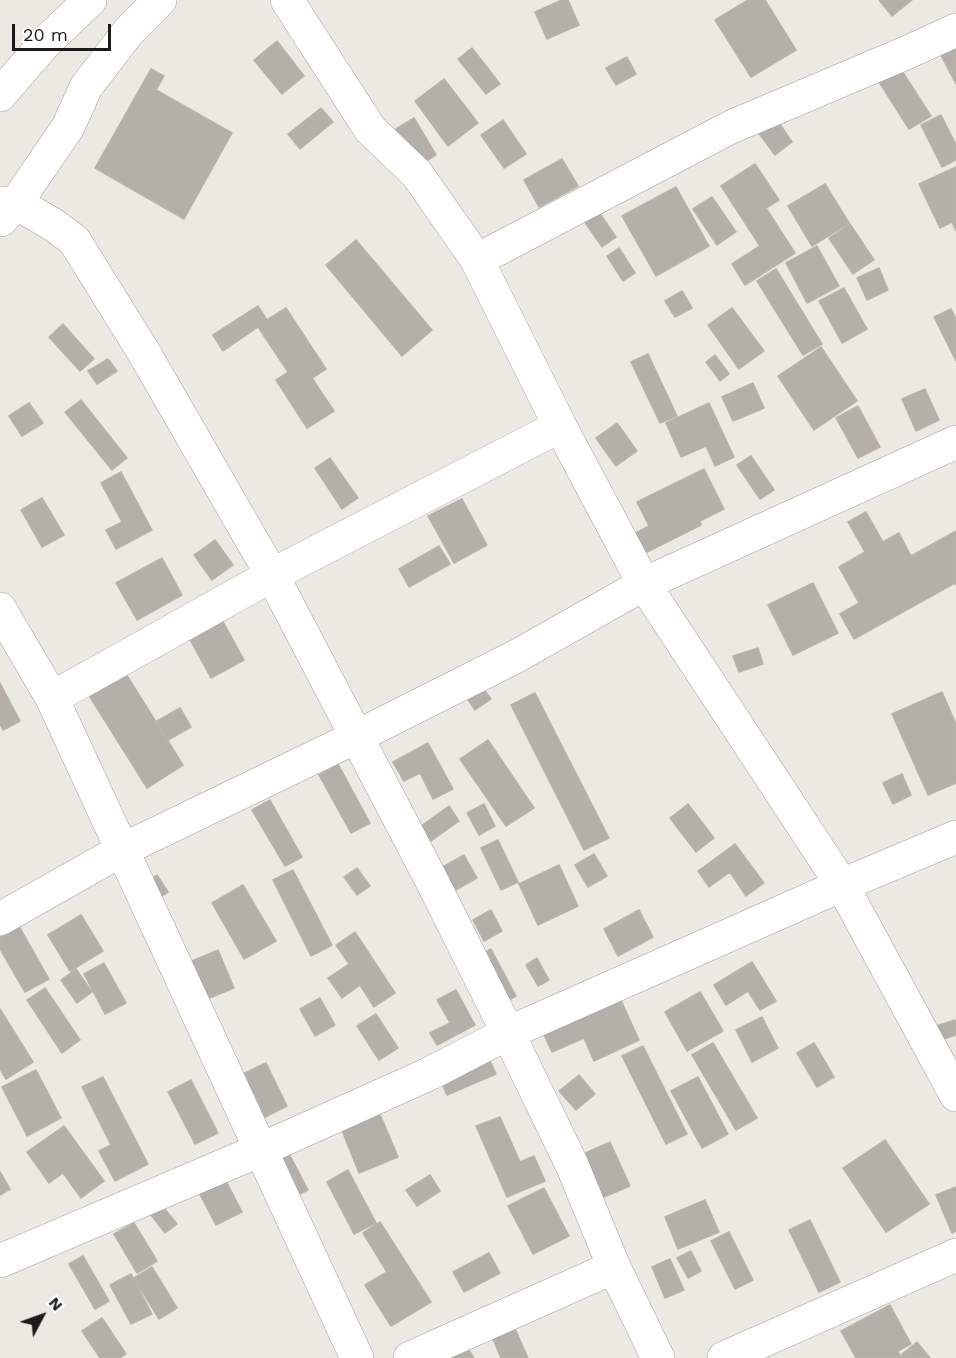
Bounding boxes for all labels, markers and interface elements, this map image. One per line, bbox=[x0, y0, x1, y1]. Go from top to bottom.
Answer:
scale bar bbox=[15, 12, 114, 50]
text: 20 m bbox=[23, 24, 68, 45]
north arrow bbox=[12, 1286, 72, 1346]
text: N bbox=[45, 1293, 67, 1315]

